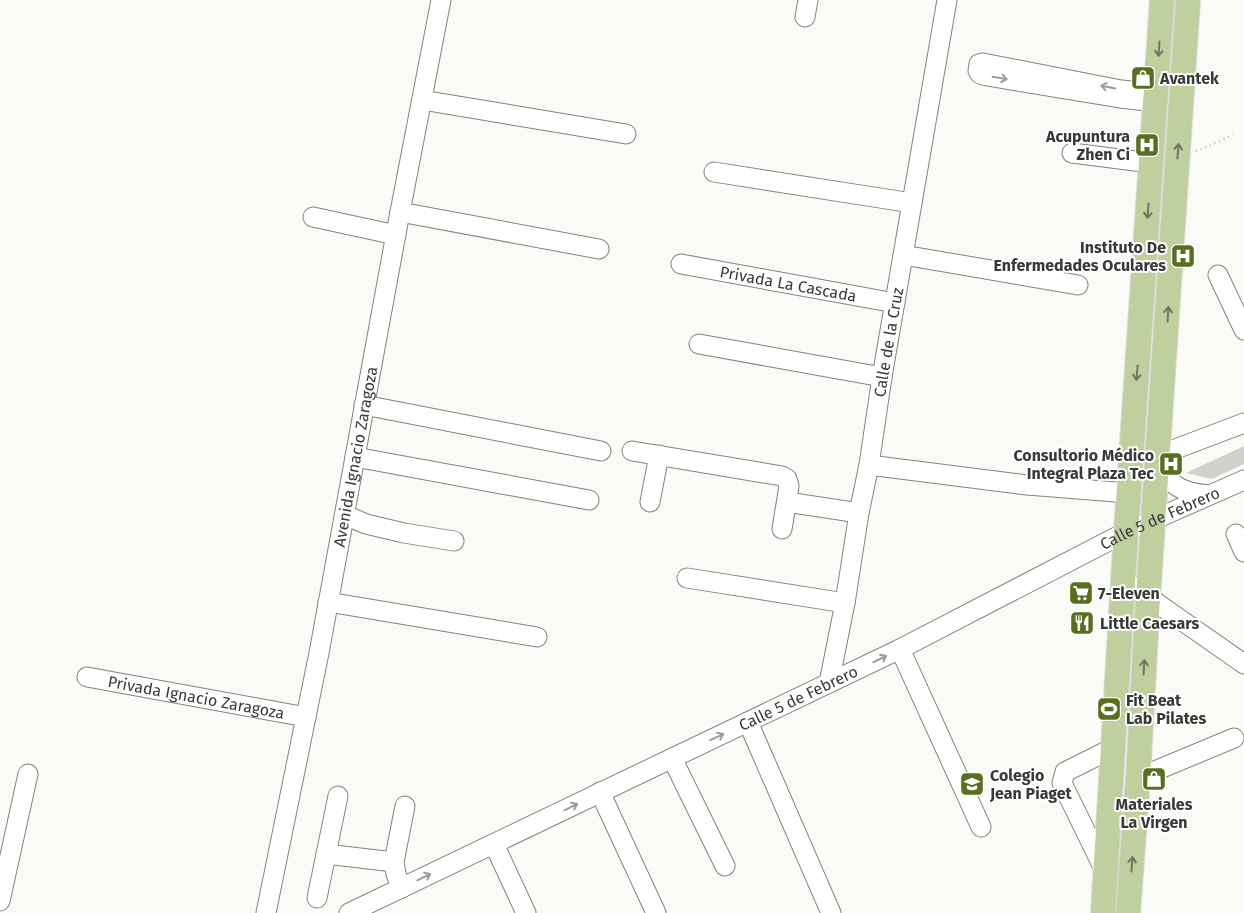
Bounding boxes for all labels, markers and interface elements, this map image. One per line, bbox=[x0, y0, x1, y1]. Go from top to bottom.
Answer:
one-way arrow bbox=[1154, 40, 1163, 56]
shop icon: Avantek bbox=[1130, 65, 1156, 91]
place label: Avantek bbox=[1159, 69, 1219, 88]
one-way arrow bbox=[991, 74, 1007, 84]
one-way arrow bbox=[1100, 82, 1116, 92]
place label: Acupuntura Zhen Ci bbox=[1045, 127, 1130, 164]
hospital icon: Acupuntura Zhen Ci bbox=[1134, 132, 1160, 158]
one-way arrow bbox=[1173, 144, 1182, 160]
one-way arrow bbox=[1143, 203, 1153, 219]
place label: Instituto De Enfermedades Oculares bbox=[993, 238, 1166, 275]
hospital icon: Instituto De Enfermedades Oculares bbox=[1170, 243, 1196, 269]
street label: Privada La Cascada bbox=[718, 262, 858, 306]
street label: Calle de la Cruz bbox=[870, 286, 907, 398]
one-way arrow bbox=[1163, 306, 1172, 322]
street label: Avenida Ignacio Zaragoza bbox=[330, 365, 381, 548]
one-way arrow bbox=[1133, 365, 1142, 381]
place label: Consultorio Médico Integral Plaza Tec bbox=[1013, 446, 1154, 483]
hospital icon: Consultorio Médico Integral Plaza Tec bbox=[1158, 451, 1184, 477]
street label: Calle 5 de Febrero bbox=[1097, 483, 1223, 554]
supermarket icon: 7-Eleven bbox=[1068, 580, 1094, 606]
place label: 7-Eleven bbox=[1098, 584, 1160, 603]
restaurant icon: Little Caesars bbox=[1069, 610, 1095, 636]
place label: Little Caesars bbox=[1100, 614, 1199, 633]
one-way arrow bbox=[872, 654, 887, 663]
one-way arrow bbox=[1140, 660, 1149, 676]
street label: Calle 5 de Febrero bbox=[736, 662, 861, 735]
street label: Privada Ignacio Zaragoza bbox=[106, 672, 286, 723]
place label: Fit Beat Lab Pilates bbox=[1126, 691, 1206, 728]
sports icon: Fit Beat Lab Pilates bbox=[1096, 696, 1122, 722]
one-way arrow bbox=[710, 732, 725, 742]
place label: Colegio Jean Piaget bbox=[989, 766, 1073, 803]
shop icon: Materiales La Virgen bbox=[1141, 766, 1167, 792]
school or university icon: Colegio Jean Piaget bbox=[959, 771, 985, 797]
place label: Materiales La Virgen bbox=[1116, 795, 1193, 832]
one-way arrow bbox=[563, 802, 578, 811]
one-way arrow bbox=[1127, 857, 1136, 873]
one-way arrow bbox=[416, 872, 431, 881]

